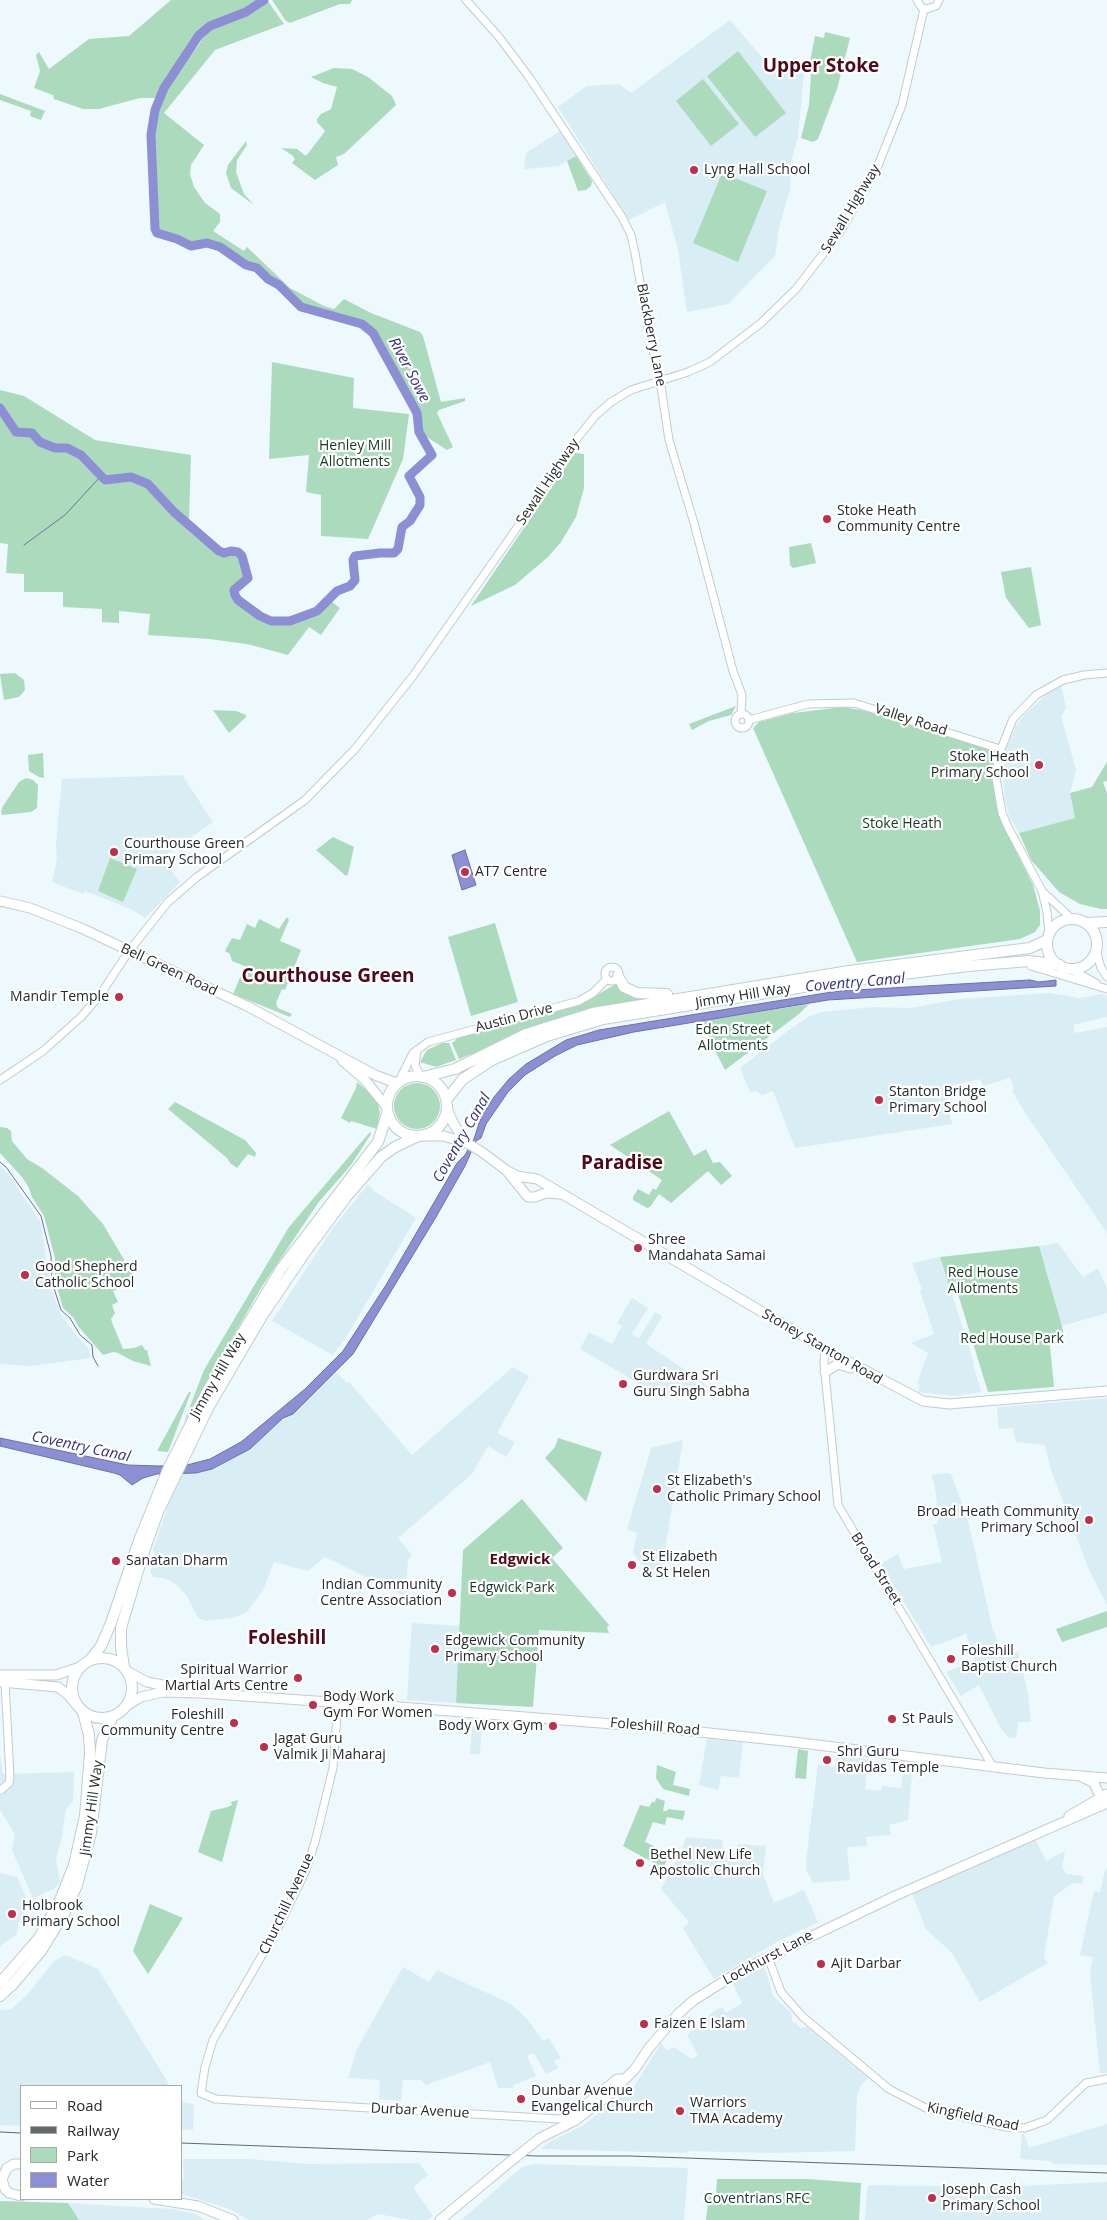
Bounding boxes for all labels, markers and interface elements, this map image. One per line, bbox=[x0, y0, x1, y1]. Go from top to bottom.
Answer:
district label: Upper Stoke bbox=[763, 56, 879, 78]
place label: Lyng Hall School bbox=[704, 162, 810, 178]
street label: Sewall Highway bbox=[818, 162, 884, 256]
marker: Lyng Hall School bbox=[688, 164, 700, 176]
street label: Blackberry Lane bbox=[633, 282, 669, 388]
water label: River Sowe bbox=[384, 335, 434, 405]
street label: Sewall Highway bbox=[513, 436, 583, 528]
park label: Henley Mill Allotments bbox=[319, 438, 391, 471]
place label: Stoke Heath Community Centre bbox=[837, 503, 960, 536]
marker: Stoke Heath Community Centre bbox=[821, 513, 833, 525]
street label: Valley Road bbox=[873, 700, 949, 740]
place label: Stoke Heath Primary School bbox=[931, 749, 1029, 782]
marker: Stoke Heath Primary School bbox=[1033, 759, 1045, 771]
park label: Stoke Heath bbox=[862, 816, 942, 832]
place label: Courthouse Green Primary School bbox=[124, 836, 245, 869]
marker: Courthouse Green Primary School bbox=[108, 846, 120, 858]
place label: AT7 Centre bbox=[475, 864, 547, 880]
marker: AT7 Centre bbox=[459, 866, 471, 878]
street label: Bell Green Road bbox=[118, 940, 220, 1000]
district label: Courthouse Green bbox=[242, 966, 414, 988]
water label: Coventry Canal bbox=[804, 970, 906, 996]
street label: Jimmy Hill Way bbox=[694, 980, 792, 1012]
place label: Mandir Temple bbox=[10, 989, 109, 1005]
marker: Mandir Temple bbox=[113, 991, 125, 1003]
street label: Austin Drive bbox=[474, 1000, 554, 1036]
park label: Eden Street Allotments bbox=[695, 1022, 771, 1054]
place label: Stanton Bridge Primary School bbox=[889, 1084, 987, 1116]
water label: Coventry Canal bbox=[429, 1090, 495, 1186]
marker: Stanton Bridge Primary School bbox=[873, 1094, 885, 1106]
district label: Paradise bbox=[581, 1153, 663, 1175]
place label: Shree Mandahata Samai bbox=[648, 1232, 766, 1264]
marker: Shree Mandahata Samai bbox=[632, 1242, 644, 1254]
place label: Good Shepherd Catholic School bbox=[35, 1259, 138, 1292]
park label: Red House Allotments bbox=[948, 1265, 1018, 1298]
marker: Good Shepherd Catholic School bbox=[19, 1269, 31, 1281]
street label: Stoney Stanton Road bbox=[759, 1306, 885, 1388]
street label: Jimmy Hill Way bbox=[187, 1330, 249, 1422]
park label: Red House Park bbox=[960, 1331, 1064, 1347]
place label: Gurdwara Sri Guru Singh Sabha bbox=[633, 1368, 750, 1400]
marker: Gurdwara Sri Guru Singh Sabha bbox=[617, 1378, 629, 1390]
water label: Coventry Canal bbox=[30, 1428, 132, 1466]
place label: St Elizabeth's Catholic Primary School bbox=[667, 1473, 821, 1505]
marker: St Elizabeth's Catholic Primary School bbox=[651, 1483, 663, 1495]
place label: Broad Heath Community Primary School bbox=[917, 1504, 1079, 1536]
marker: Broad Heath Community Primary School bbox=[1083, 1514, 1095, 1526]
street label: Broad Street bbox=[847, 1530, 905, 1608]
place label: St Elizabeth & St Helen bbox=[642, 1549, 717, 1581]
district label: Edgwick bbox=[490, 1551, 550, 1569]
place label: Sanatan Dharm bbox=[126, 1553, 228, 1569]
marker: Sanatan Dharm bbox=[110, 1555, 122, 1567]
marker: St Elizabeth & St Helen bbox=[626, 1559, 638, 1571]
place label: Indian Community Centre Association bbox=[320, 1577, 442, 1610]
park label: Edgwick Park bbox=[469, 1580, 555, 1596]
marker: Indian Community Centre Association bbox=[446, 1587, 458, 1599]
district label: Foleshill bbox=[248, 1628, 326, 1650]
place label: Edgewick Community Primary School bbox=[445, 1633, 585, 1665]
marker: Edgewick Community Primary School bbox=[429, 1643, 441, 1655]
place label: Foleshill Baptist Church bbox=[961, 1643, 1057, 1675]
marker: Foleshill Baptist Church bbox=[945, 1653, 957, 1665]
place label: Spiritual Warrior Martial Arts Centre bbox=[165, 1662, 288, 1694]
marker: Spiritual Warrior Martial Arts Centre bbox=[292, 1672, 304, 1684]
place label: Body Work Gym For Women bbox=[323, 1689, 433, 1721]
marker: Body Work Gym For Women bbox=[307, 1699, 319, 1711]
place label: Foleshill Community Centre bbox=[101, 1707, 224, 1740]
place label: St Pauls bbox=[902, 1711, 953, 1727]
marker: St Pauls bbox=[886, 1713, 898, 1725]
street label: Foleshill Road bbox=[609, 1715, 701, 1739]
marker: Foleshill Community Centre bbox=[228, 1717, 240, 1729]
place label: Body Worx Gym bbox=[438, 1718, 543, 1734]
marker: Body Worx Gym bbox=[547, 1720, 559, 1732]
place label: Jagat Guru Valmik Ji Maharaj bbox=[274, 1731, 386, 1764]
marker: Jagat Guru Valmik Ji Maharaj bbox=[258, 1741, 270, 1753]
place label: Shri Guru Ravidas Temple bbox=[837, 1744, 939, 1776]
marker: Shri Guru Ravidas Temple bbox=[821, 1754, 833, 1766]
street label: Jimmy Hill Way bbox=[77, 1759, 107, 1857]
place label: Bethel New Life Apostolic Church bbox=[650, 1847, 760, 1880]
street label: Churchill Avenue bbox=[256, 1851, 318, 1957]
marker: Bethel New Life Apostolic Church bbox=[634, 1857, 646, 1869]
place label: Holbrook Primary School bbox=[22, 1898, 120, 1930]
marker: Holbrook Primary School bbox=[6, 1908, 18, 1920]
street label: Lockhurst Lane bbox=[720, 1927, 816, 1989]
place label: Ajit Darbar bbox=[831, 1956, 901, 1972]
marker: Ajit Darbar bbox=[815, 1958, 827, 1970]
place label: Faizen E Islam bbox=[654, 2016, 745, 2032]
marker: Faizen E Islam bbox=[638, 2018, 650, 2030]
place label: Dunbar Avenue Evangelical Church bbox=[531, 2083, 653, 2116]
legend bbox=[20, 2085, 182, 2200]
marker: Dunbar Avenue Evangelical Church bbox=[515, 2093, 527, 2105]
text: Road bbox=[67, 2095, 103, 2115]
place label: Warriors TMA Academy bbox=[690, 2095, 783, 2128]
street label: Kingfield Road bbox=[926, 2099, 1020, 2135]
street label: Durbar Avenue bbox=[370, 2100, 470, 2122]
marker: Warriors TMA Academy bbox=[674, 2105, 686, 2117]
text: Railway bbox=[67, 2120, 120, 2140]
text: Park bbox=[67, 2145, 98, 2165]
text: Water bbox=[67, 2170, 109, 2190]
place label: Joseph Cash Primary School bbox=[942, 2182, 1040, 2214]
park label: Coventrians RFC bbox=[704, 2191, 810, 2207]
marker: Joseph Cash Primary School bbox=[926, 2192, 938, 2204]

